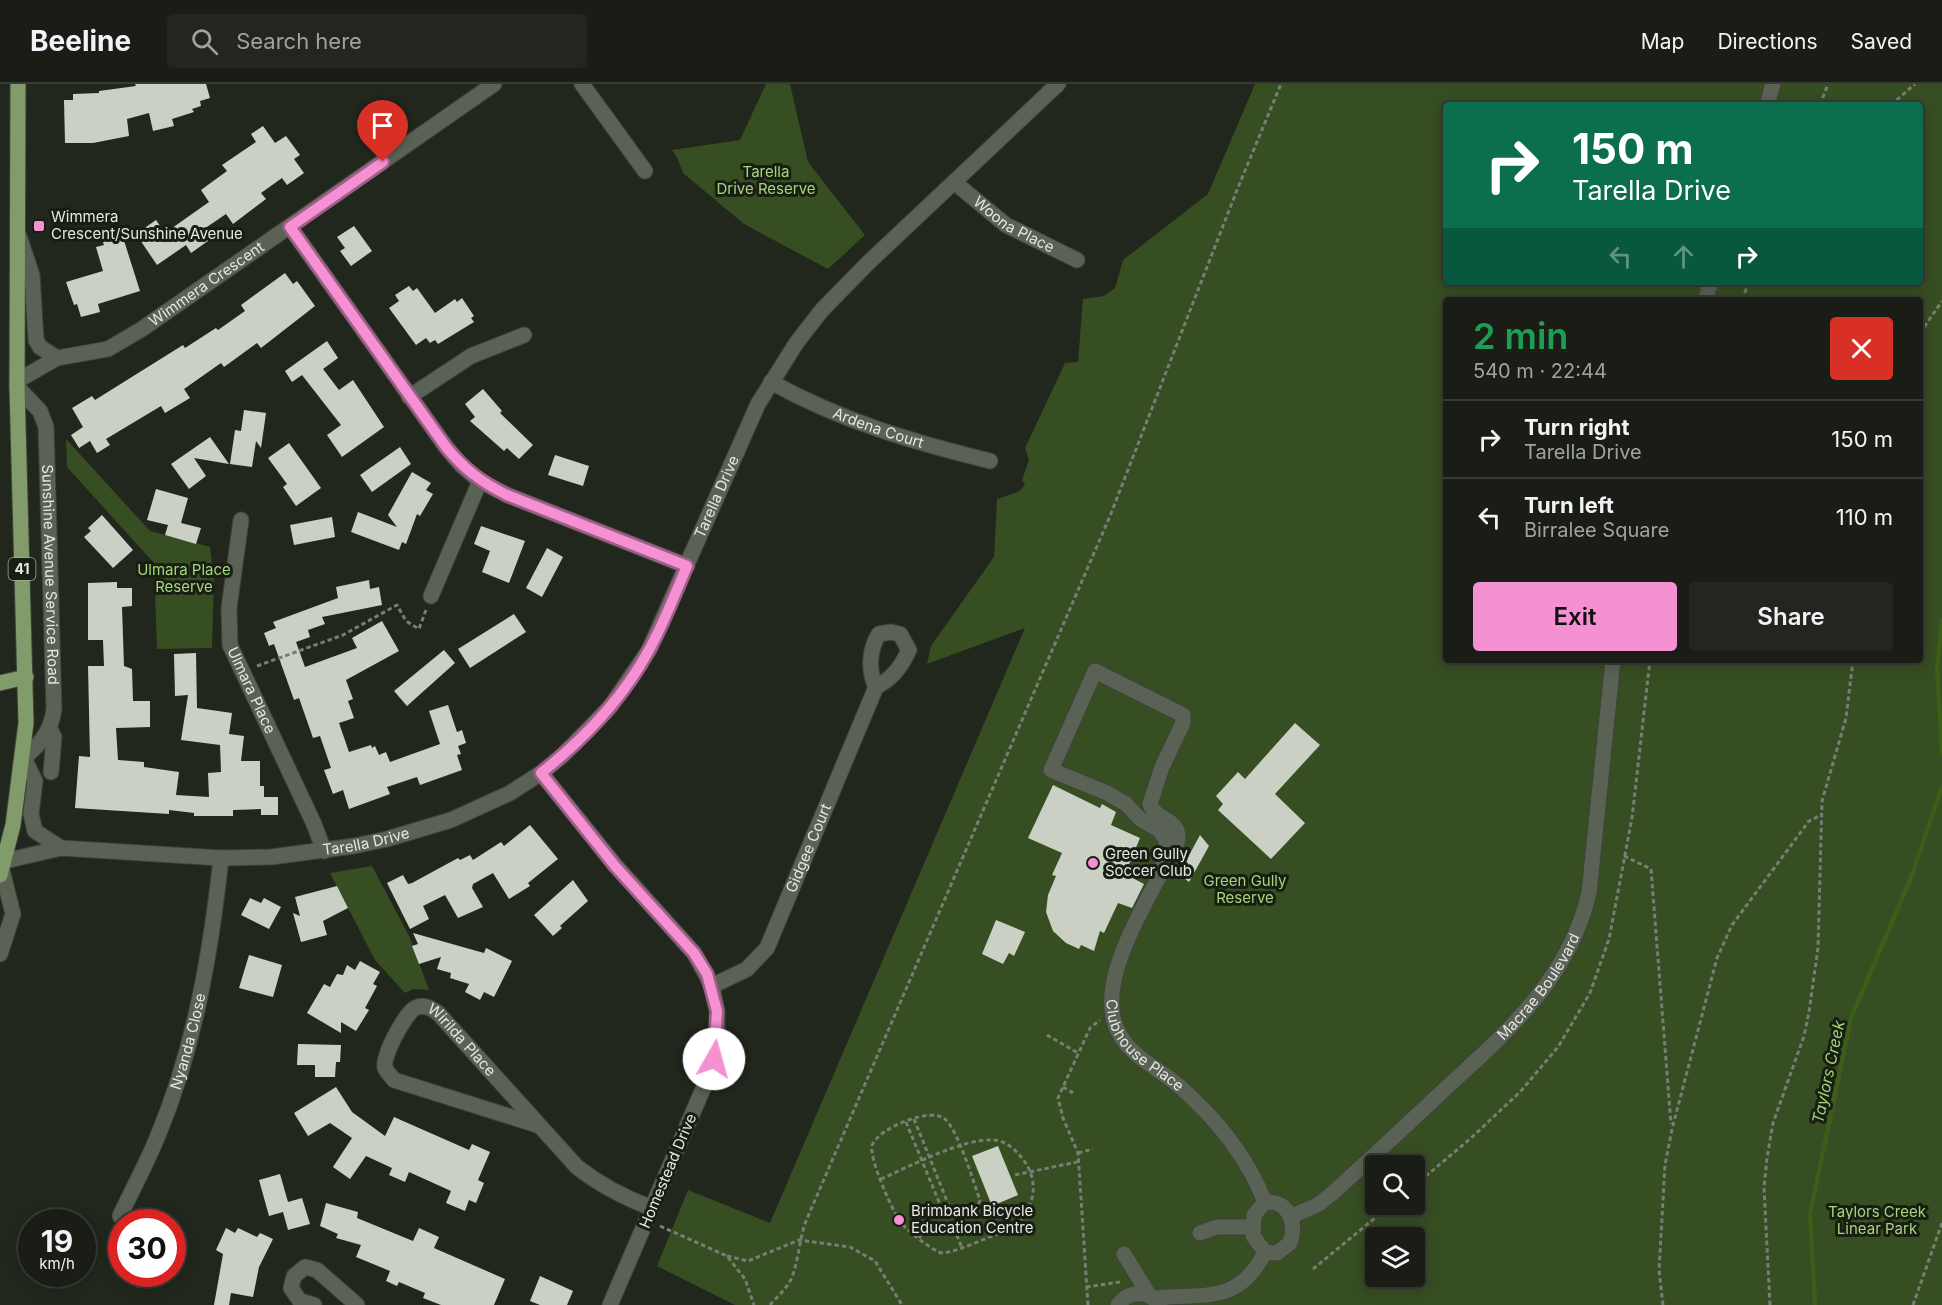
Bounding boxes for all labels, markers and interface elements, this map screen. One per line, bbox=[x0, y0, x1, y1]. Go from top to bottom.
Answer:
search box bbox=[167, 14, 587, 68]
text: Beeline bbox=[30, 24, 131, 58]
icon: search bbox=[188, 25, 221, 58]
text: Search here bbox=[236, 28, 362, 54]
text: Map bbox=[1641, 29, 1684, 54]
text: Directions bbox=[1717, 29, 1818, 54]
text: Saved bbox=[1851, 29, 1912, 54]
pin bbox=[357, 100, 408, 162]
icon: arrive bbox=[366, 109, 399, 142]
text: 150 m bbox=[1572, 123, 1694, 174]
icon: right bbox=[1473, 126, 1551, 204]
park label: Tarella Drive Reserve bbox=[716, 162, 816, 198]
text: Tarella Drive bbox=[1572, 174, 1731, 207]
street label: Woona Place bbox=[970, 192, 1058, 256]
place label: Wimmera Crescent/Sunshine Avenue bbox=[51, 207, 243, 243]
marker: Wimmera Crescent/Sunshine Avenue bbox=[32, 219, 46, 233]
street label: Wimmera Crescent bbox=[145, 237, 268, 330]
icon: left bbox=[1604, 240, 1637, 273]
icon: ahead bbox=[1667, 240, 1700, 273]
icon: right bbox=[1730, 240, 1763, 273]
text: 2 min bbox=[1473, 314, 1568, 358]
button: close bbox=[1830, 317, 1893, 380]
text: 540 m · 22:44 bbox=[1473, 359, 1607, 383]
street label: Ardena Court bbox=[830, 403, 926, 452]
text: Turn right bbox=[1524, 414, 1630, 440]
icon: right bbox=[1473, 423, 1506, 456]
text: 150 m bbox=[1831, 426, 1893, 452]
text: Tarella Drive bbox=[1524, 440, 1642, 464]
street label: Tarella Drive bbox=[690, 452, 743, 541]
street label: Sunshine Avenue Service Road bbox=[38, 464, 63, 685]
text: Turn left bbox=[1524, 492, 1614, 518]
icon: left bbox=[1473, 501, 1506, 534]
text: 110 m bbox=[1836, 504, 1893, 530]
text: Birralee Square bbox=[1524, 518, 1669, 542]
road number: 41 bbox=[8, 558, 36, 580]
park label: Ulmara Place Reserve bbox=[137, 560, 231, 596]
button: Exit bbox=[1473, 582, 1677, 651]
button: Share bbox=[1689, 582, 1893, 651]
street label: Ulmara Place bbox=[223, 644, 280, 737]
street label: Gidgee Court bbox=[781, 801, 835, 895]
street label: Tarella Drive bbox=[321, 823, 412, 859]
place label: Green Gully Soccer Club bbox=[1105, 844, 1192, 880]
marker: Green Gully Soccer Club bbox=[1086, 856, 1100, 870]
park label: Green Gully Reserve bbox=[1204, 871, 1287, 907]
street label: Macrae Boulevard bbox=[1493, 930, 1584, 1044]
street label: Nyanda Close bbox=[166, 991, 209, 1092]
street label: Wirilda Place bbox=[424, 999, 500, 1080]
street label: Clubhouse Place bbox=[1103, 999, 1188, 1095]
water label: Taylors Creek bbox=[1807, 1018, 1849, 1125]
position arrow bbox=[682, 1027, 746, 1091]
street label: Homestead Drive bbox=[635, 1111, 700, 1231]
map controls bbox=[1365, 1155, 1425, 1287]
button: search bbox=[1365, 1155, 1425, 1215]
place label: Brimbank Bicycle Education Centre bbox=[911, 1201, 1033, 1237]
park label: Taylors Creek Linear Park bbox=[1828, 1202, 1927, 1238]
speed limit sign: 30 bbox=[108, 1209, 186, 1287]
marker: Brimbank Bicycle Education Centre bbox=[892, 1213, 906, 1227]
text: 19 bbox=[41, 1223, 73, 1259]
button: layers bbox=[1365, 1227, 1425, 1287]
text: km/h bbox=[39, 1254, 75, 1273]

